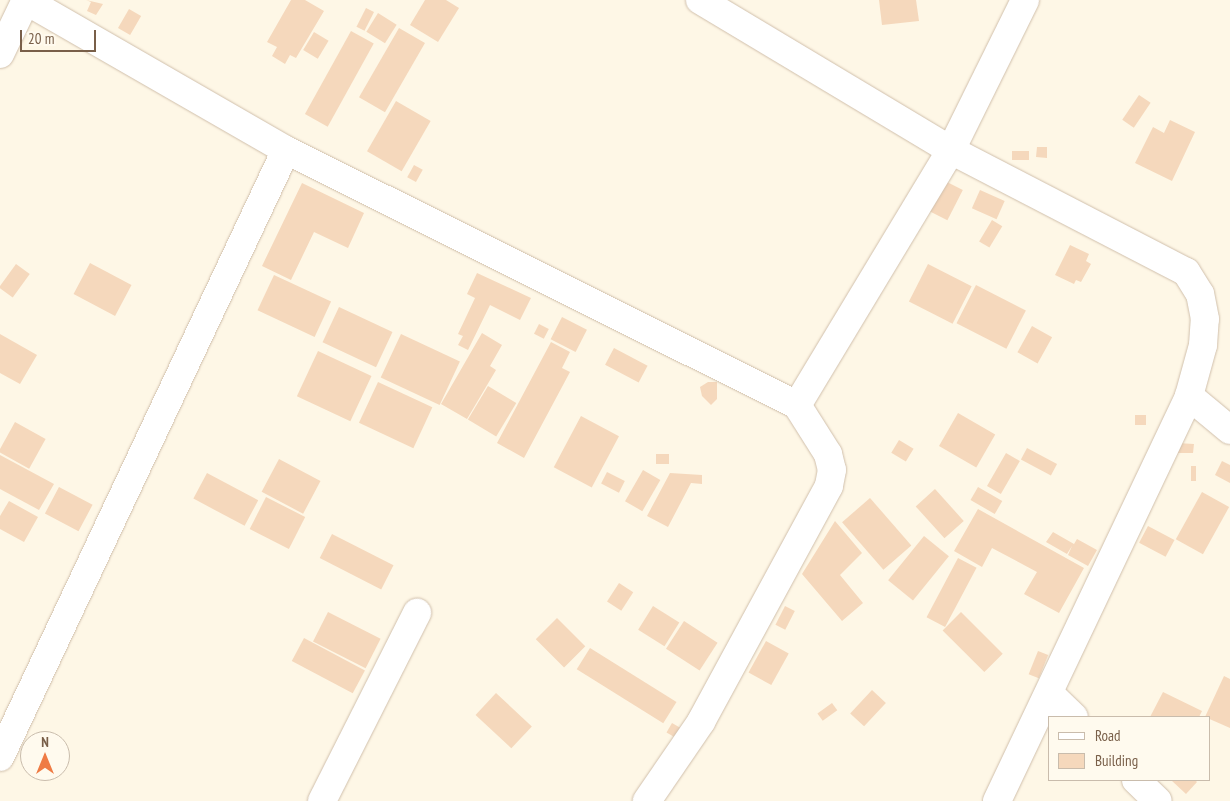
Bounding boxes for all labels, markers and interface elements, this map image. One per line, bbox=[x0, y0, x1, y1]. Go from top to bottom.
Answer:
scale bar bbox=[22, 20, 99, 52]
text: 20 m bbox=[28, 29, 54, 48]
legend bbox=[1048, 716, 1210, 781]
text: Road bbox=[1095, 726, 1121, 745]
north arrow bbox=[20, 731, 70, 781]
text: N bbox=[41, 733, 49, 751]
text: Building bbox=[1095, 751, 1138, 770]

